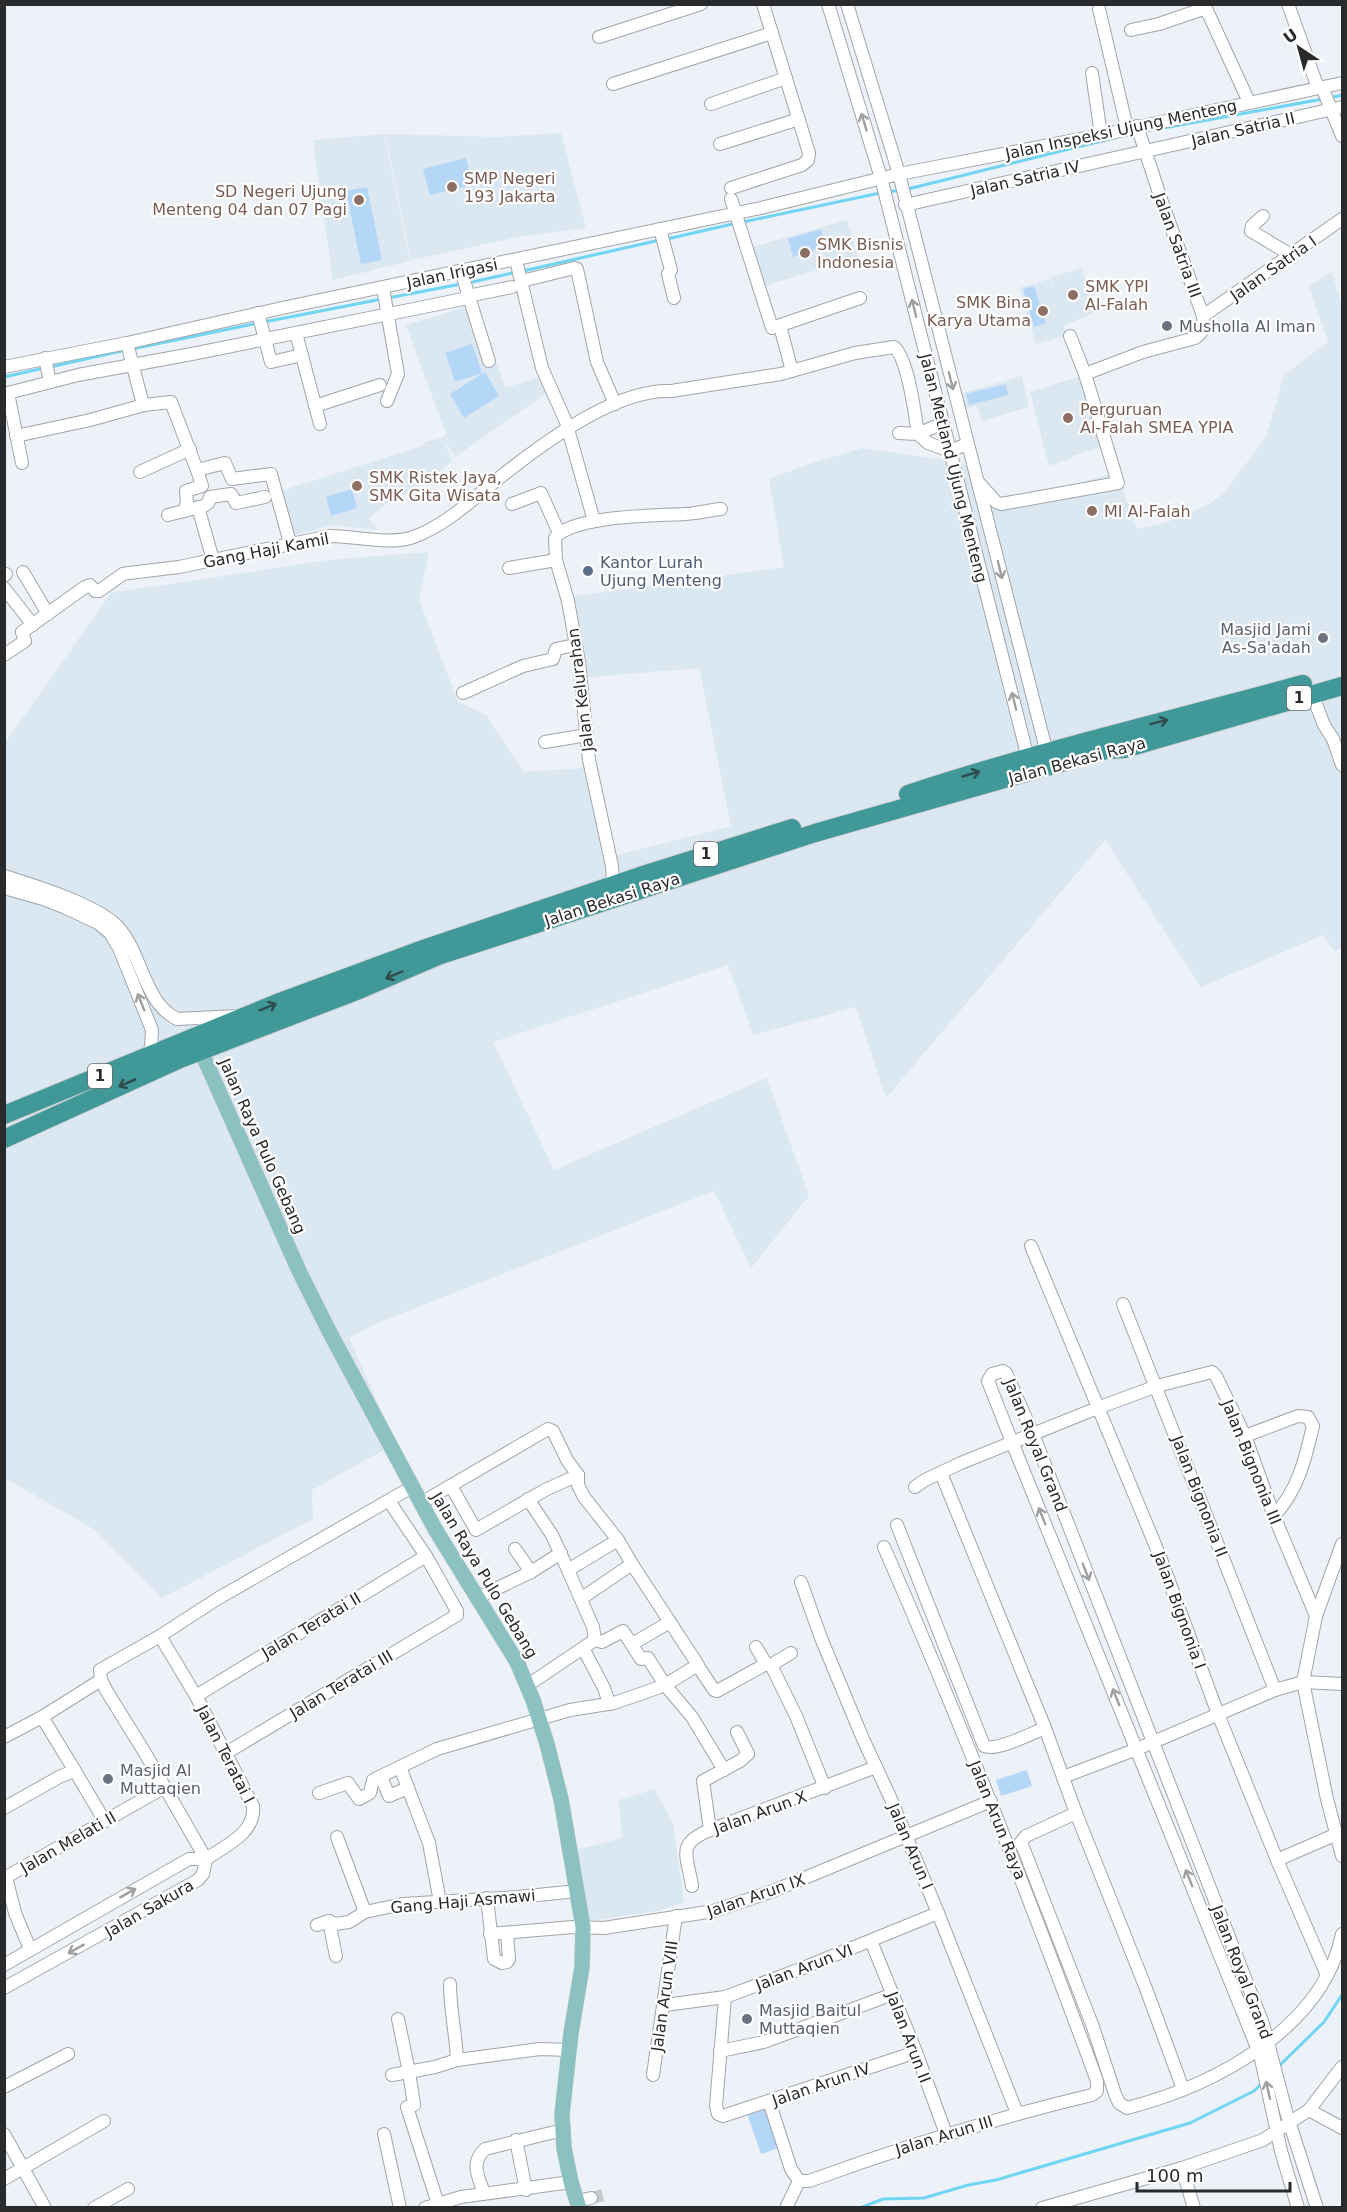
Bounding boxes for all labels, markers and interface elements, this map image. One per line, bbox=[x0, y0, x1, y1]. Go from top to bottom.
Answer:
north arrow bbox=[1269, 18, 1329, 78]
text: U bbox=[1280, 25, 1301, 48]
street label: Jalan Inspeksi Ujung Menteng bbox=[1003, 96, 1239, 164]
street label: Jalan Satria II bbox=[1189, 108, 1297, 151]
one-way arrow bbox=[858, 113, 869, 132]
street label: Jalan Satria IV bbox=[968, 157, 1082, 201]
place label: SMP Negeri 193 Jakarta bbox=[464, 169, 556, 206]
marker: SMP Negeri 193 Jakarta bbox=[445, 180, 459, 194]
place label: SD Negeri Ujung Menteng 04 dan 07 Pagi bbox=[152, 182, 347, 219]
street label: Jalan Satria III bbox=[1149, 189, 1205, 300]
marker: SD Negeri Ujung Menteng 04 dan 07 Pagi bbox=[352, 193, 366, 207]
street label: Jalan Satria I bbox=[1226, 232, 1320, 306]
place label: SMK Bisnis Indonesia bbox=[817, 235, 903, 272]
marker: SMK Bisnis Indonesia bbox=[798, 246, 812, 260]
street label: Jalan Irigasi bbox=[404, 255, 499, 293]
place label: SMK YPI Al-Falah bbox=[1085, 277, 1149, 314]
marker: SMK YPI Al-Falah bbox=[1066, 288, 1080, 302]
place label: SMK Bina Karya Utama bbox=[927, 293, 1031, 330]
one-way arrow bbox=[908, 299, 919, 318]
marker: SMK Bina Karya Utama bbox=[1036, 304, 1050, 318]
place label: Musholla Al Iman bbox=[1179, 317, 1316, 336]
marker: Musholla Al Iman bbox=[1160, 319, 1174, 333]
street label: Jalan Metland Ujung Menteng bbox=[916, 351, 991, 585]
one-way arrow bbox=[945, 371, 957, 390]
place label: Perguruan Al-Falah SMEA YPIA bbox=[1080, 400, 1233, 437]
marker: Perguruan Al-Falah SMEA YPIA bbox=[1061, 411, 1075, 425]
place label: SMK Ristek Jaya, SMK Gita Wisata bbox=[369, 468, 502, 505]
marker: SMK Ristek Jaya, SMK Gita Wisata bbox=[350, 479, 364, 493]
place label: MI Al-Falah bbox=[1104, 502, 1191, 521]
marker: MI Al-Falah bbox=[1085, 504, 1099, 518]
street label: Gang Haji Kamil bbox=[202, 529, 331, 572]
place label: Kantor Lurah Ujung Menteng bbox=[600, 553, 722, 590]
one-way arrow bbox=[994, 560, 1006, 579]
marker: Kantor Lurah Ujung Menteng bbox=[581, 564, 595, 578]
place label: Masjid Jami As-Sa'adah bbox=[1220, 620, 1311, 657]
street label: Jalan Kelurahan bbox=[563, 627, 598, 754]
marker: Masjid Jami As-Sa'adah bbox=[1316, 631, 1330, 645]
road number: 1 bbox=[1287, 686, 1311, 710]
one-way arrow bbox=[1007, 692, 1019, 711]
one-way arrow bbox=[1149, 715, 1168, 727]
street label: Jalan Bekasi Raya bbox=[1005, 733, 1148, 788]
one-way arrow bbox=[961, 768, 980, 779]
road number: 1 bbox=[694, 842, 718, 866]
street label: Jalan Bekasi Raya bbox=[541, 869, 682, 931]
one-way arrow bbox=[386, 970, 404, 981]
one-way arrow bbox=[135, 994, 146, 1012]
one-way arrow bbox=[259, 1001, 277, 1012]
street label: Jalan Raya Pulo Gebang bbox=[215, 1055, 310, 1237]
road number: 1 bbox=[88, 1064, 112, 1088]
one-way arrow bbox=[118, 1078, 136, 1089]
street label: Jalan Royal Grand bbox=[1000, 1375, 1071, 1515]
street label: Jalan Bignonia III bbox=[1217, 1396, 1285, 1527]
street label: Jalan Bignonia II bbox=[1167, 1432, 1231, 1560]
street label: Jalan Raya Pulo Gebang bbox=[427, 1488, 542, 1662]
one-way arrow bbox=[1036, 1508, 1047, 1526]
street label: Jalan Bignonia I bbox=[1149, 1548, 1210, 1672]
one-way arrow bbox=[1081, 1562, 1092, 1580]
street label: Jalan Teratai II bbox=[257, 1588, 364, 1663]
street label: Jalan Teratai III bbox=[285, 1646, 396, 1723]
one-way arrow bbox=[1110, 1688, 1121, 1707]
street label: Jalan Teratai I bbox=[192, 1701, 258, 1806]
street label: Jalan Arun Raya bbox=[965, 1757, 1030, 1882]
place label: Masjid Al Muttaqien bbox=[120, 1761, 201, 1798]
marker: Masjid Al Muttaqien bbox=[101, 1772, 115, 1786]
street label: Jalan Arun X bbox=[710, 1787, 809, 1838]
street label: Jalan Arun I bbox=[884, 1799, 937, 1892]
street label: Jalan Melati II bbox=[16, 1807, 119, 1878]
one-way arrow bbox=[1183, 1869, 1194, 1887]
street label: Jalan Arun IX bbox=[704, 1870, 808, 1921]
street label: Jalan Sakura bbox=[101, 1875, 197, 1942]
street label: Gang Haji Asmawi bbox=[390, 1886, 536, 1917]
one-way arrow bbox=[119, 1887, 136, 1899]
street label: Jalan Royal Grand bbox=[1207, 1902, 1276, 2042]
street label: Jalan Arun VIII bbox=[647, 1939, 682, 2054]
street label: Jalan Arun VI bbox=[752, 1940, 855, 1995]
one-way arrow bbox=[68, 1943, 85, 1955]
street label: Jalan Arun II bbox=[882, 1988, 935, 2086]
place label: Masjid Baitul Muttaqien bbox=[759, 2001, 861, 2038]
marker: Masjid Baitul Muttaqien bbox=[740, 2012, 754, 2026]
street label: Jalan Arun IV bbox=[769, 2059, 873, 2110]
one-way arrow bbox=[1262, 2081, 1274, 2100]
street label: Jalan Arun III bbox=[892, 2112, 995, 2160]
scale bar bbox=[1137, 2155, 1290, 2193]
text: 100 m bbox=[1146, 2165, 1204, 2186]

